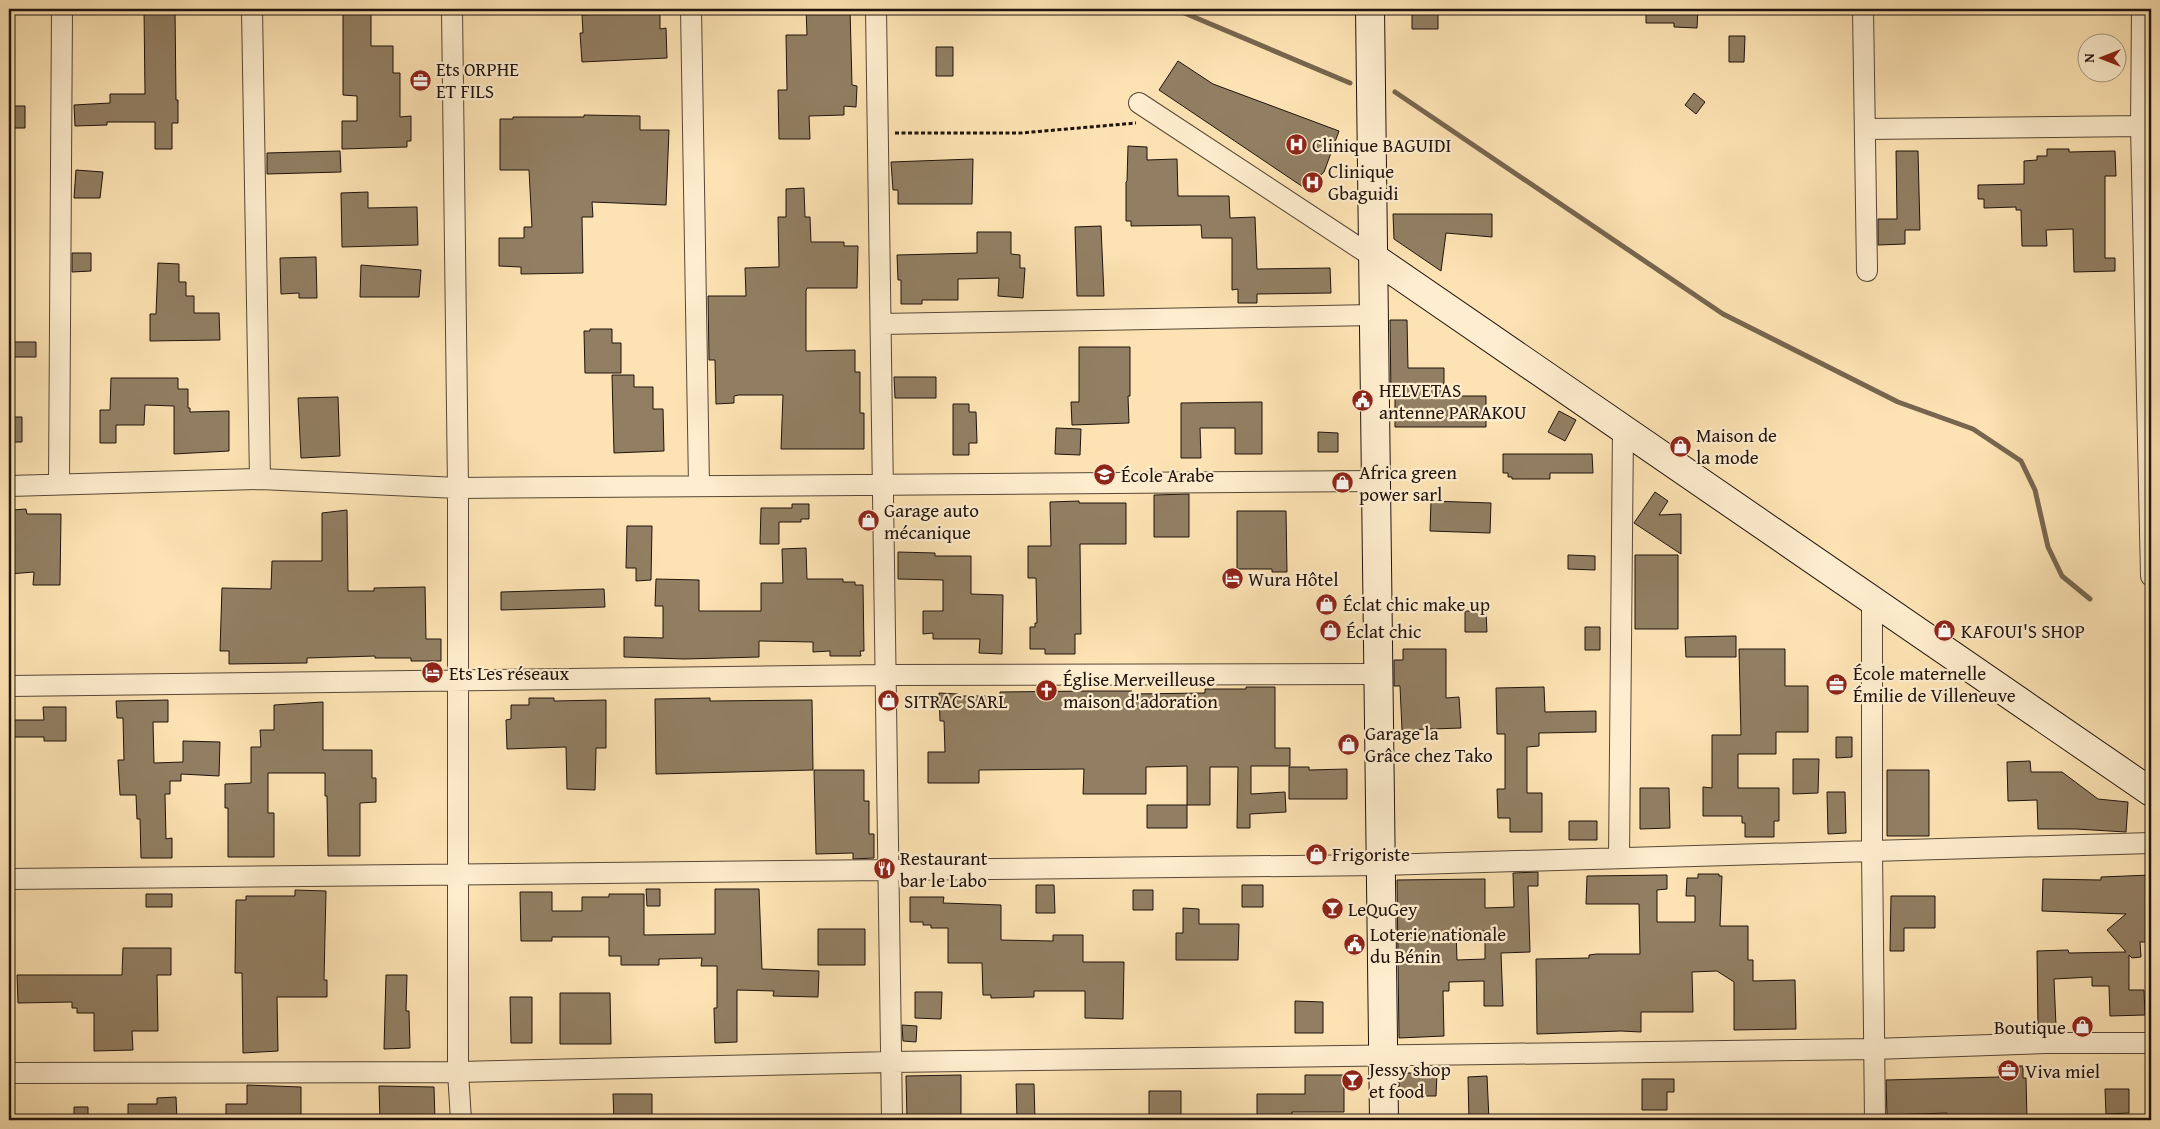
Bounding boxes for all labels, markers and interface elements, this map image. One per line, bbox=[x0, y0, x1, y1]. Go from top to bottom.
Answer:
north arrow bbox=[2078, 32, 2128, 82]
text: N bbox=[2079, 53, 2099, 63]
place label: Ets ORPHE ET FILS bbox=[436, 55, 519, 105]
office icon: Ets ORPHE ET FILS bbox=[408, 68, 432, 92]
place label: Clinique BAGUIDI bbox=[1312, 131, 1451, 159]
hospital icon: Clinique BAGUIDI bbox=[1284, 133, 1308, 157]
place label: Clinique Gbaguidi bbox=[1328, 157, 1399, 207]
hospital icon: Clinique Gbaguidi bbox=[1300, 170, 1324, 194]
place label: HELVETAS antenne PARAKOU bbox=[1379, 376, 1527, 426]
public building icon: HELVETAS antenne PARAKOU bbox=[1351, 389, 1375, 413]
place label: Maison de la mode bbox=[1696, 421, 1777, 471]
shop icon: Maison de la mode bbox=[1668, 434, 1692, 458]
place label: Africa green power sarl bbox=[1359, 458, 1457, 508]
place label: École Arabe bbox=[1121, 461, 1214, 489]
school or university icon: École Arabe bbox=[1093, 463, 1117, 487]
shop icon: Africa green power sarl bbox=[1331, 471, 1355, 495]
place label: Garage auto mécanique bbox=[884, 496, 979, 546]
shop icon: Garage auto mécanique bbox=[856, 509, 880, 533]
place label: Wura Hôtel bbox=[1248, 565, 1339, 593]
hotel icon: Wura Hôtel bbox=[1220, 567, 1244, 591]
place label: Éclat chic make up bbox=[1343, 590, 1490, 618]
shop icon: Éclat chic make up bbox=[1315, 592, 1339, 616]
place label: Éclat chic bbox=[1346, 617, 1422, 645]
place label: KAFOUI'S SHOP bbox=[1961, 617, 2085, 645]
shop icon: Éclat chic bbox=[1318, 619, 1342, 643]
shop icon: KAFOUI'S SHOP bbox=[1933, 619, 1957, 643]
place label: Ets Les réseaux bbox=[449, 659, 569, 687]
place label: École maternelle Émilie de Villeneuve bbox=[1853, 659, 2016, 709]
hotel icon: Ets Les réseaux bbox=[421, 661, 445, 685]
place label: Église Merveilleuse maison d'adoration bbox=[1063, 665, 1218, 715]
office icon: École maternelle Émilie de Villeneuve bbox=[1825, 672, 1849, 696]
church icon: Église Merveilleuse maison d'adoration bbox=[1035, 678, 1059, 702]
place label: SITRAC SARL bbox=[904, 687, 1007, 715]
shop icon: SITRAC SARL bbox=[876, 689, 900, 713]
place label: Garage la Grâce chez Tako bbox=[1365, 719, 1493, 769]
shop icon: Garage la Grâce chez Tako bbox=[1337, 732, 1361, 756]
place label: Frigoriste bbox=[1332, 840, 1410, 868]
shop icon: Frigoriste bbox=[1304, 842, 1328, 866]
place label: Restaurant bar le Labo bbox=[900, 844, 988, 894]
restaurant icon: Restaurant bar le Labo bbox=[872, 857, 896, 881]
place label: LeQuGey bbox=[1348, 895, 1418, 923]
bar icon: LeQuGey bbox=[1320, 897, 1344, 921]
place label: Loterie nationale du Bénin bbox=[1370, 920, 1506, 970]
public building icon: Loterie nationale du Bénin bbox=[1342, 933, 1366, 957]
place label: Boutique bbox=[1994, 1013, 2066, 1041]
shop icon: Boutique bbox=[2070, 1015, 2094, 1039]
place label: Jessy shop et food bbox=[1367, 1055, 1451, 1105]
place label: Viva miel bbox=[2025, 1057, 2100, 1085]
office icon: Viva miel bbox=[1997, 1059, 2021, 1083]
bar icon: Jessy shop et food bbox=[1341, 1068, 1365, 1092]

